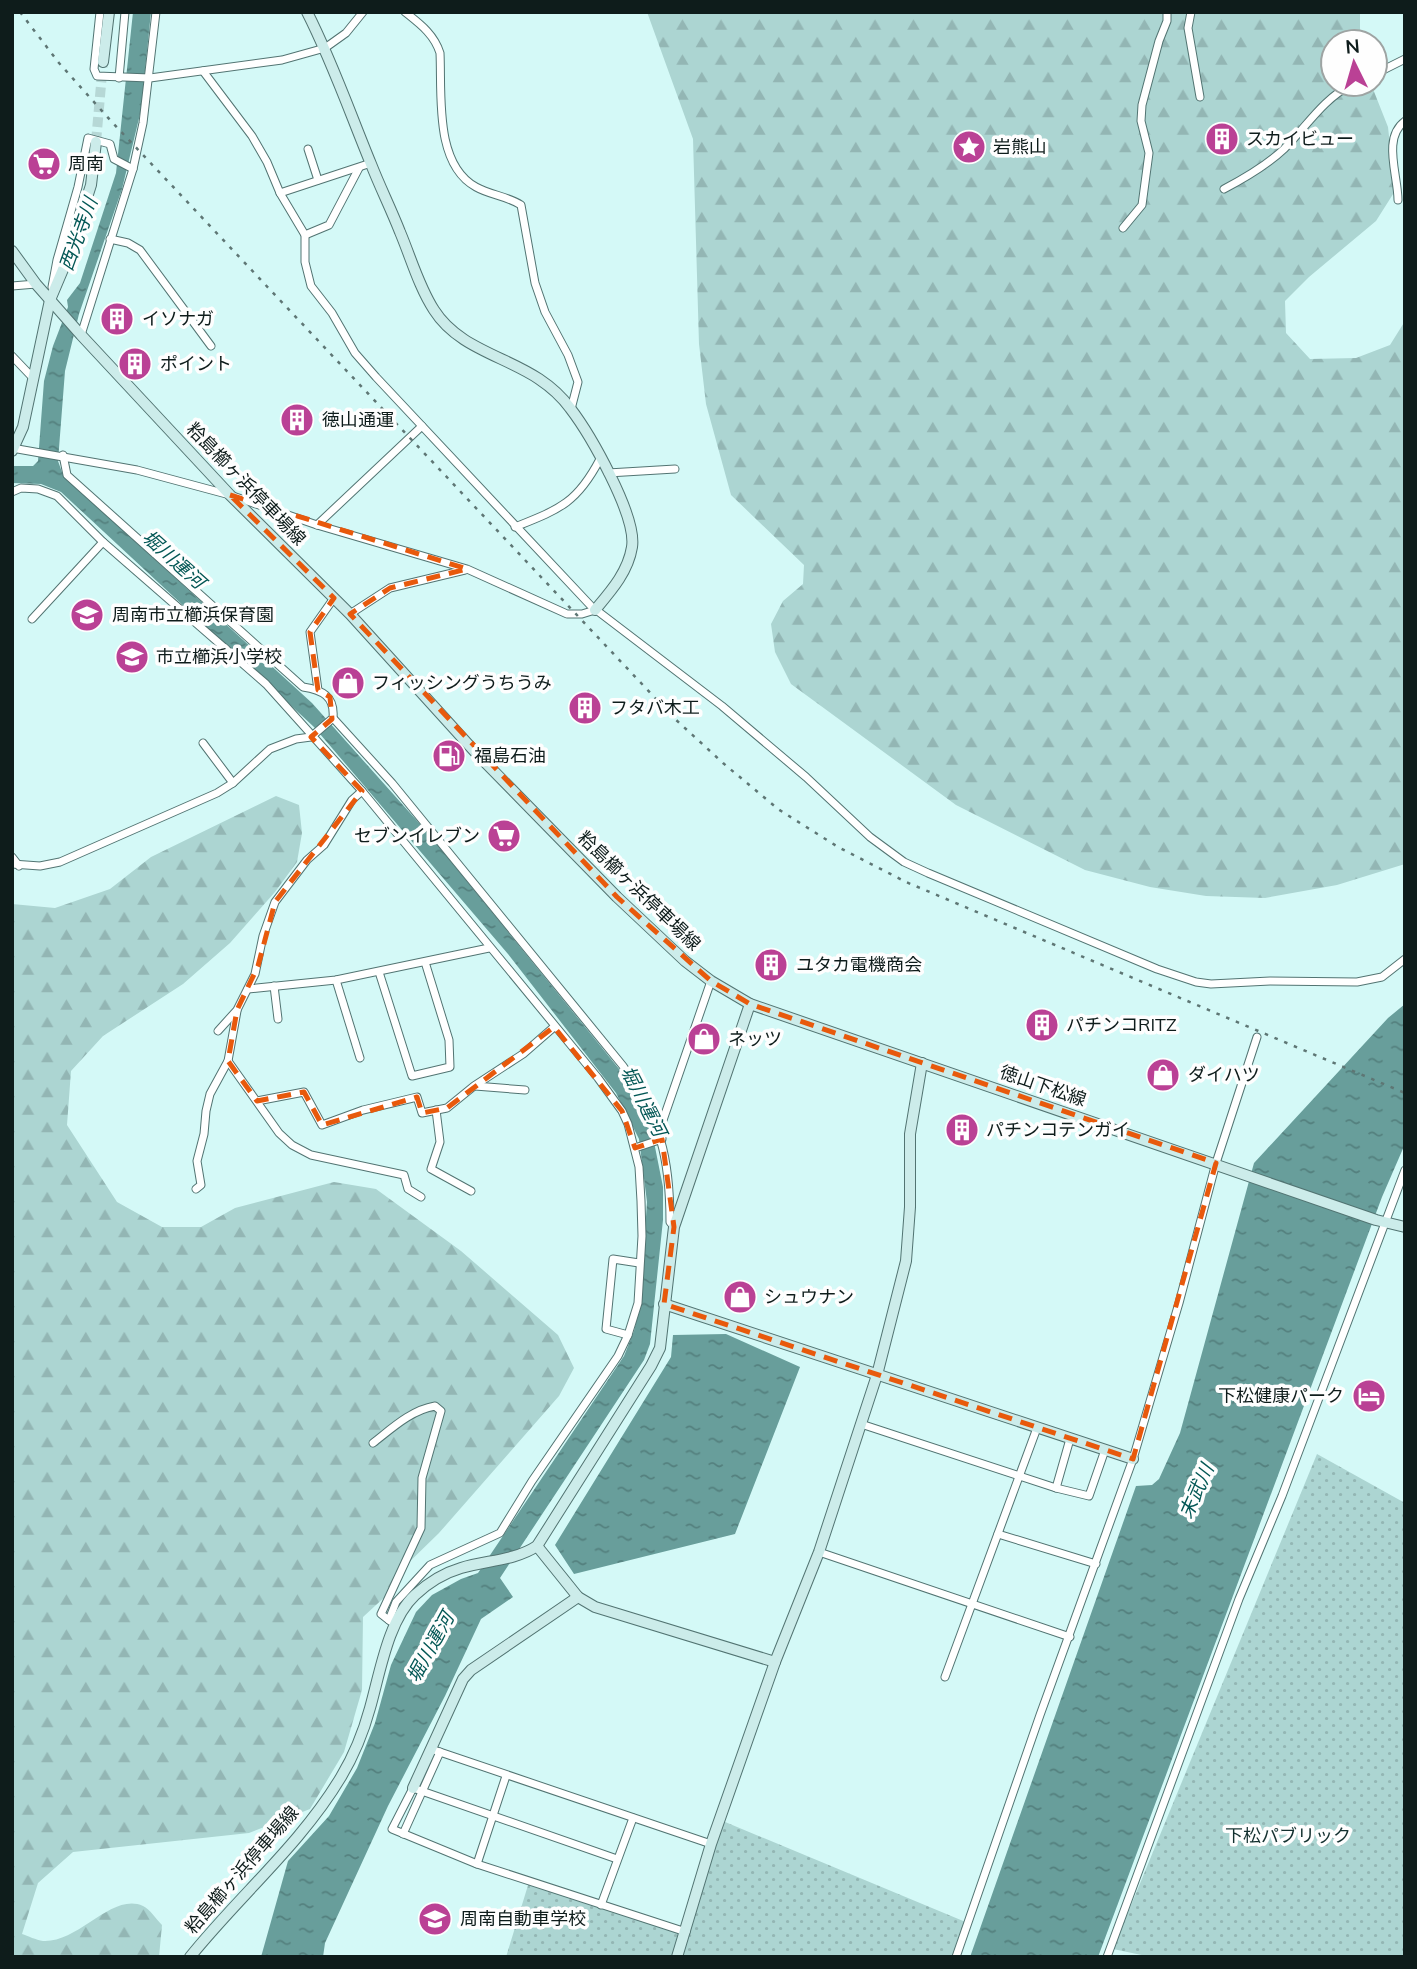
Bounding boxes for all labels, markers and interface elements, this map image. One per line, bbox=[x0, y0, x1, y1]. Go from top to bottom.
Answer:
north arrow bbox=[1319, 28, 1389, 98]
text: N bbox=[1344, 33, 1361, 59]
building icon: スカイビュー bbox=[1203, 120, 1241, 158]
place label: スカイビュー bbox=[1246, 127, 1354, 150]
place icon: 岩熊山 bbox=[950, 128, 988, 166]
place label: 岩熊山 bbox=[993, 135, 1047, 158]
supermarket icon: 周南 bbox=[25, 145, 63, 183]
place label: 周南 bbox=[68, 152, 104, 175]
water label: 西光寺川 bbox=[54, 192, 103, 274]
building icon: イソナガ bbox=[98, 300, 136, 338]
place label: イソナガ bbox=[142, 307, 214, 330]
building icon: ポイント bbox=[116, 345, 154, 383]
place label: ポイント bbox=[160, 352, 232, 375]
building icon: 徳山通運 bbox=[278, 401, 316, 439]
place label: 徳山通運 bbox=[322, 408, 394, 431]
street label: 粭島櫛ヶ浜停車場線 bbox=[182, 417, 311, 550]
water label: 堀川運河 bbox=[138, 525, 213, 596]
school or university icon: 周南市立櫛浜保育園 bbox=[68, 596, 106, 634]
place label: 周南市立櫛浜保育園 bbox=[112, 603, 274, 626]
school or university icon: 市立櫛浜小学校 bbox=[113, 638, 151, 676]
place label: 市立櫛浜小学校 bbox=[156, 645, 282, 668]
shop icon: フィッシングうちうみ bbox=[329, 664, 367, 702]
place label: フィッシングうちうみ bbox=[372, 671, 552, 694]
building icon: フタバ木工 bbox=[566, 689, 604, 727]
place label: フタバ木工 bbox=[610, 696, 700, 719]
fuel station icon: 福島石油 bbox=[430, 737, 468, 775]
place label: 福島石油 bbox=[474, 744, 546, 767]
supermarket icon: セブンイレブン bbox=[485, 817, 523, 855]
place label: セブンイレブン bbox=[354, 824, 480, 847]
street label: 粭島櫛ヶ浜停車場線 bbox=[573, 826, 706, 955]
building icon: ユタカ電機商会 bbox=[752, 946, 790, 984]
place label: ユタカ電機商会 bbox=[796, 953, 922, 976]
building icon: パチンコRITZ bbox=[1023, 1006, 1061, 1044]
place label: パチンコRITZ bbox=[1066, 1013, 1177, 1036]
shop icon: ネッツ bbox=[685, 1020, 723, 1058]
place label: ネッツ bbox=[728, 1027, 782, 1050]
shop icon: ダイハツ bbox=[1144, 1056, 1182, 1094]
street label: 徳山下松線 bbox=[997, 1060, 1089, 1111]
water label: 堀川運河 bbox=[616, 1062, 674, 1144]
place label: ダイハツ bbox=[1188, 1063, 1260, 1086]
building icon: パチンコテンガイ bbox=[943, 1111, 981, 1149]
place label: パチンコテンガイ bbox=[986, 1118, 1130, 1141]
shop icon: シュウナン bbox=[721, 1278, 759, 1316]
place label: シュウナン bbox=[764, 1285, 854, 1308]
hotel icon: 下松健康パーク bbox=[1350, 1377, 1388, 1415]
place label: 下松健康パーク bbox=[1218, 1384, 1344, 1407]
water label: 末武川 bbox=[1173, 1458, 1219, 1522]
water label: 堀川運河 bbox=[401, 1604, 461, 1686]
street label: 粭島櫛ヶ浜停車場線 bbox=[180, 1801, 303, 1938]
park label: 下松パブリック bbox=[1225, 1824, 1351, 1847]
school or university icon: 周南自動車学校 bbox=[416, 1900, 454, 1938]
place label: 周南自動車学校 bbox=[460, 1907, 586, 1930]

